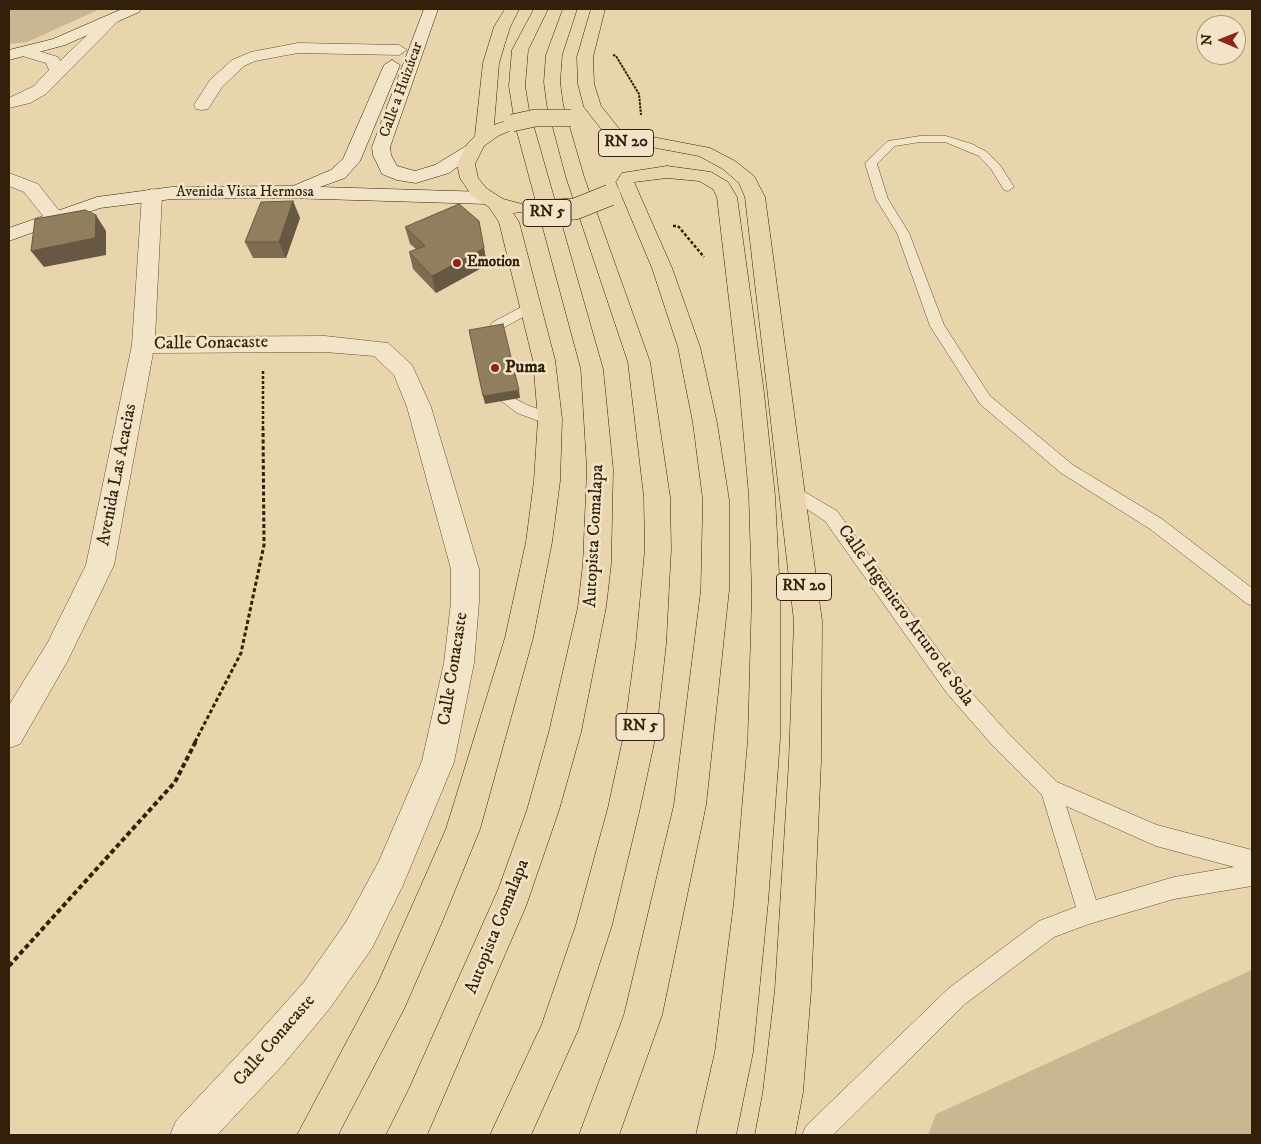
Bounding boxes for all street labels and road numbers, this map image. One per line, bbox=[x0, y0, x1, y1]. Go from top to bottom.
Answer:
street label: Calle a Huizúcar bbox=[376, 40, 428, 140]
road number: RN 20 bbox=[598, 130, 654, 156]
street label: Avenida Vista Hermosa bbox=[176, 184, 314, 202]
road number: RN 5 bbox=[523, 200, 571, 227]
street label: Calle Conacaste bbox=[154, 332, 268, 356]
street label: Avenida Las Acacias bbox=[94, 402, 142, 548]
street label: Autopista Comalapa bbox=[580, 464, 610, 608]
street label: Calle Ingeniero Arturo de Sola bbox=[832, 521, 978, 711]
road number: RN 20 bbox=[776, 574, 832, 600]
street label: Calle Conacaste bbox=[434, 611, 474, 727]
road number: RN 5 bbox=[616, 714, 664, 740]
street label: Autopista Comalapa bbox=[461, 857, 535, 997]
street label: Calle Conacaste bbox=[229, 991, 321, 1091]

